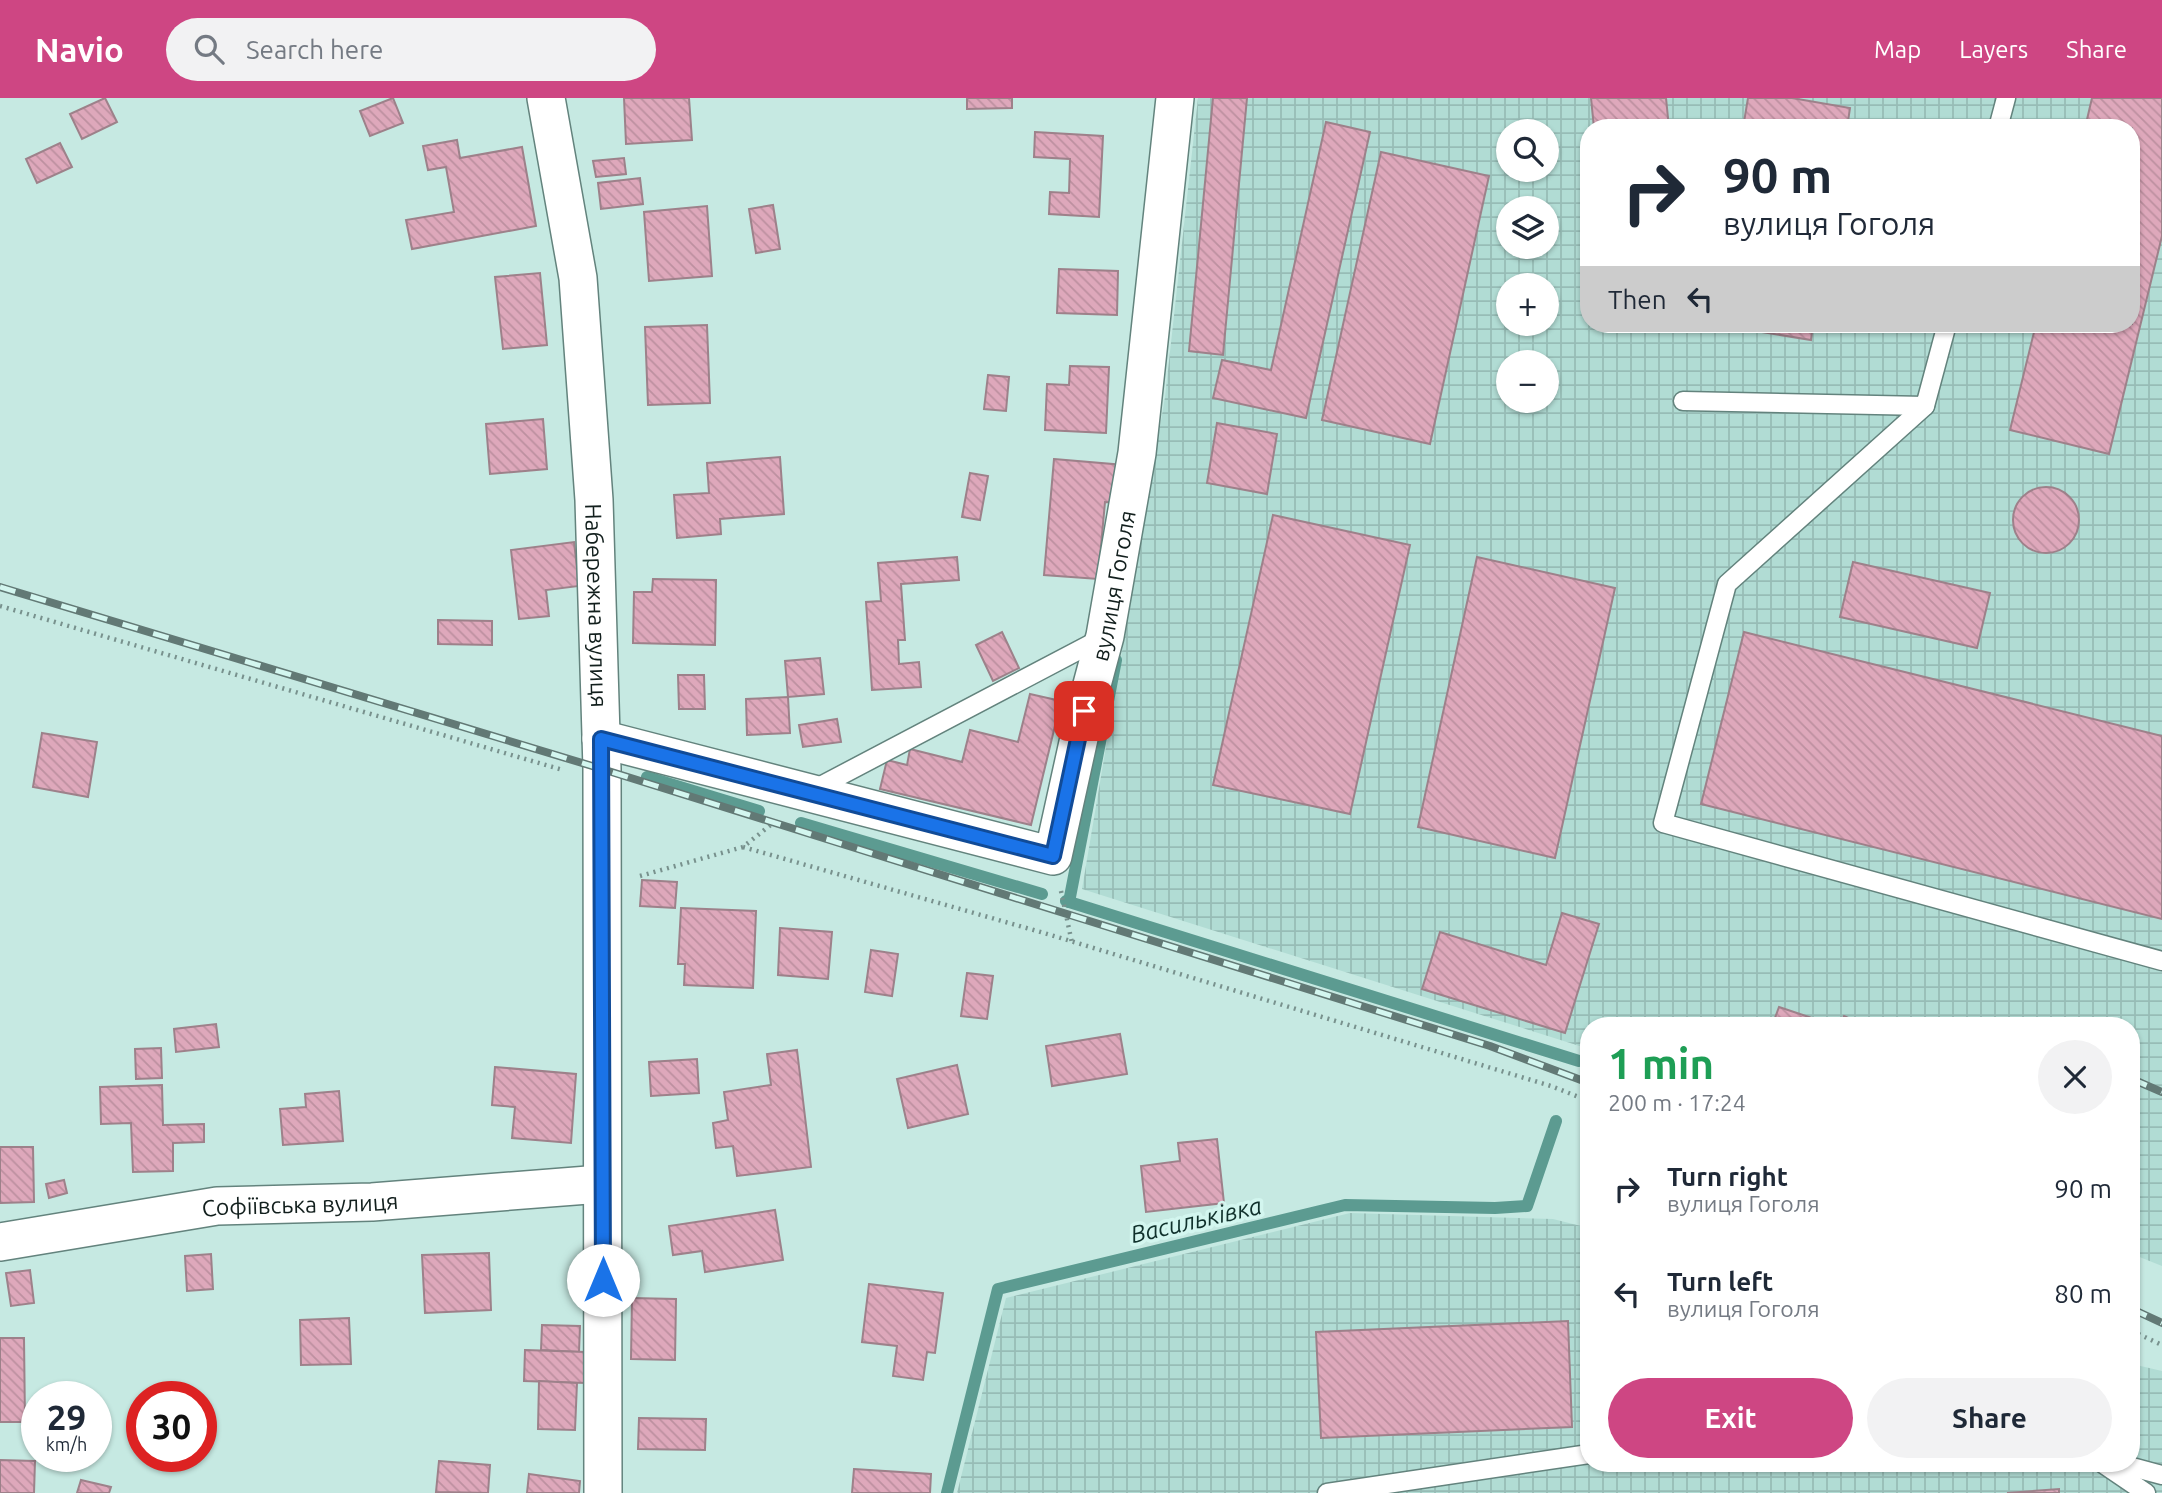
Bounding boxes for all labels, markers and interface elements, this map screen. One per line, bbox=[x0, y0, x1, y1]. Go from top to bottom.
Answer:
search box bbox=[166, 18, 656, 81]
icon: search bbox=[190, 30, 228, 68]
text: Navio bbox=[35, 31, 124, 68]
text: Search here bbox=[246, 35, 383, 64]
text: Map bbox=[1874, 36, 1921, 63]
text: Layers bbox=[1959, 36, 2028, 63]
text: Share bbox=[2066, 36, 2127, 63]
map controls bbox=[1496, 119, 1559, 413]
button: search bbox=[1496, 119, 1559, 182]
icon: right bbox=[1608, 147, 1699, 238]
text: 90 m bbox=[1723, 147, 1832, 202]
button: layers bbox=[1496, 196, 1559, 259]
text: вулиця Гоголя bbox=[1723, 205, 1935, 241]
button: + bbox=[1496, 273, 1559, 336]
icon: left bbox=[1681, 280, 1719, 318]
text: Then bbox=[1608, 285, 1667, 314]
button: − bbox=[1496, 350, 1559, 413]
street label: Набережна вулиця bbox=[582, 503, 613, 708]
street label: вулиця Гоголя bbox=[1086, 508, 1139, 664]
pin bbox=[1054, 681, 1114, 741]
icon: arrive bbox=[1065, 692, 1103, 730]
text: 1 min bbox=[1608, 1040, 1714, 1087]
button: close bbox=[2038, 1040, 2112, 1114]
text: 200 m · 17:24 bbox=[1608, 1090, 1746, 1115]
text: Turn right bbox=[1667, 1162, 1788, 1191]
icon: right bbox=[1608, 1170, 1646, 1208]
text: 90 m bbox=[2054, 1174, 2112, 1203]
street label: Софіївська вулиця bbox=[200, 1187, 399, 1221]
text: вулиця Гоголя bbox=[1667, 1191, 1820, 1216]
water label: Васильківка bbox=[1128, 1192, 1264, 1248]
position arrow bbox=[566, 1243, 640, 1317]
text: Turn left bbox=[1667, 1267, 1773, 1296]
icon: left bbox=[1608, 1275, 1646, 1313]
text: 80 m bbox=[2054, 1279, 2112, 1308]
text: вулиця Гоголя bbox=[1667, 1296, 1820, 1321]
button: Exit bbox=[1608, 1378, 1853, 1458]
button: Share bbox=[1867, 1378, 2112, 1458]
speed limit sign: 30 bbox=[126, 1381, 217, 1472]
text: 29 bbox=[47, 1397, 86, 1437]
text: km/h bbox=[46, 1434, 87, 1454]

